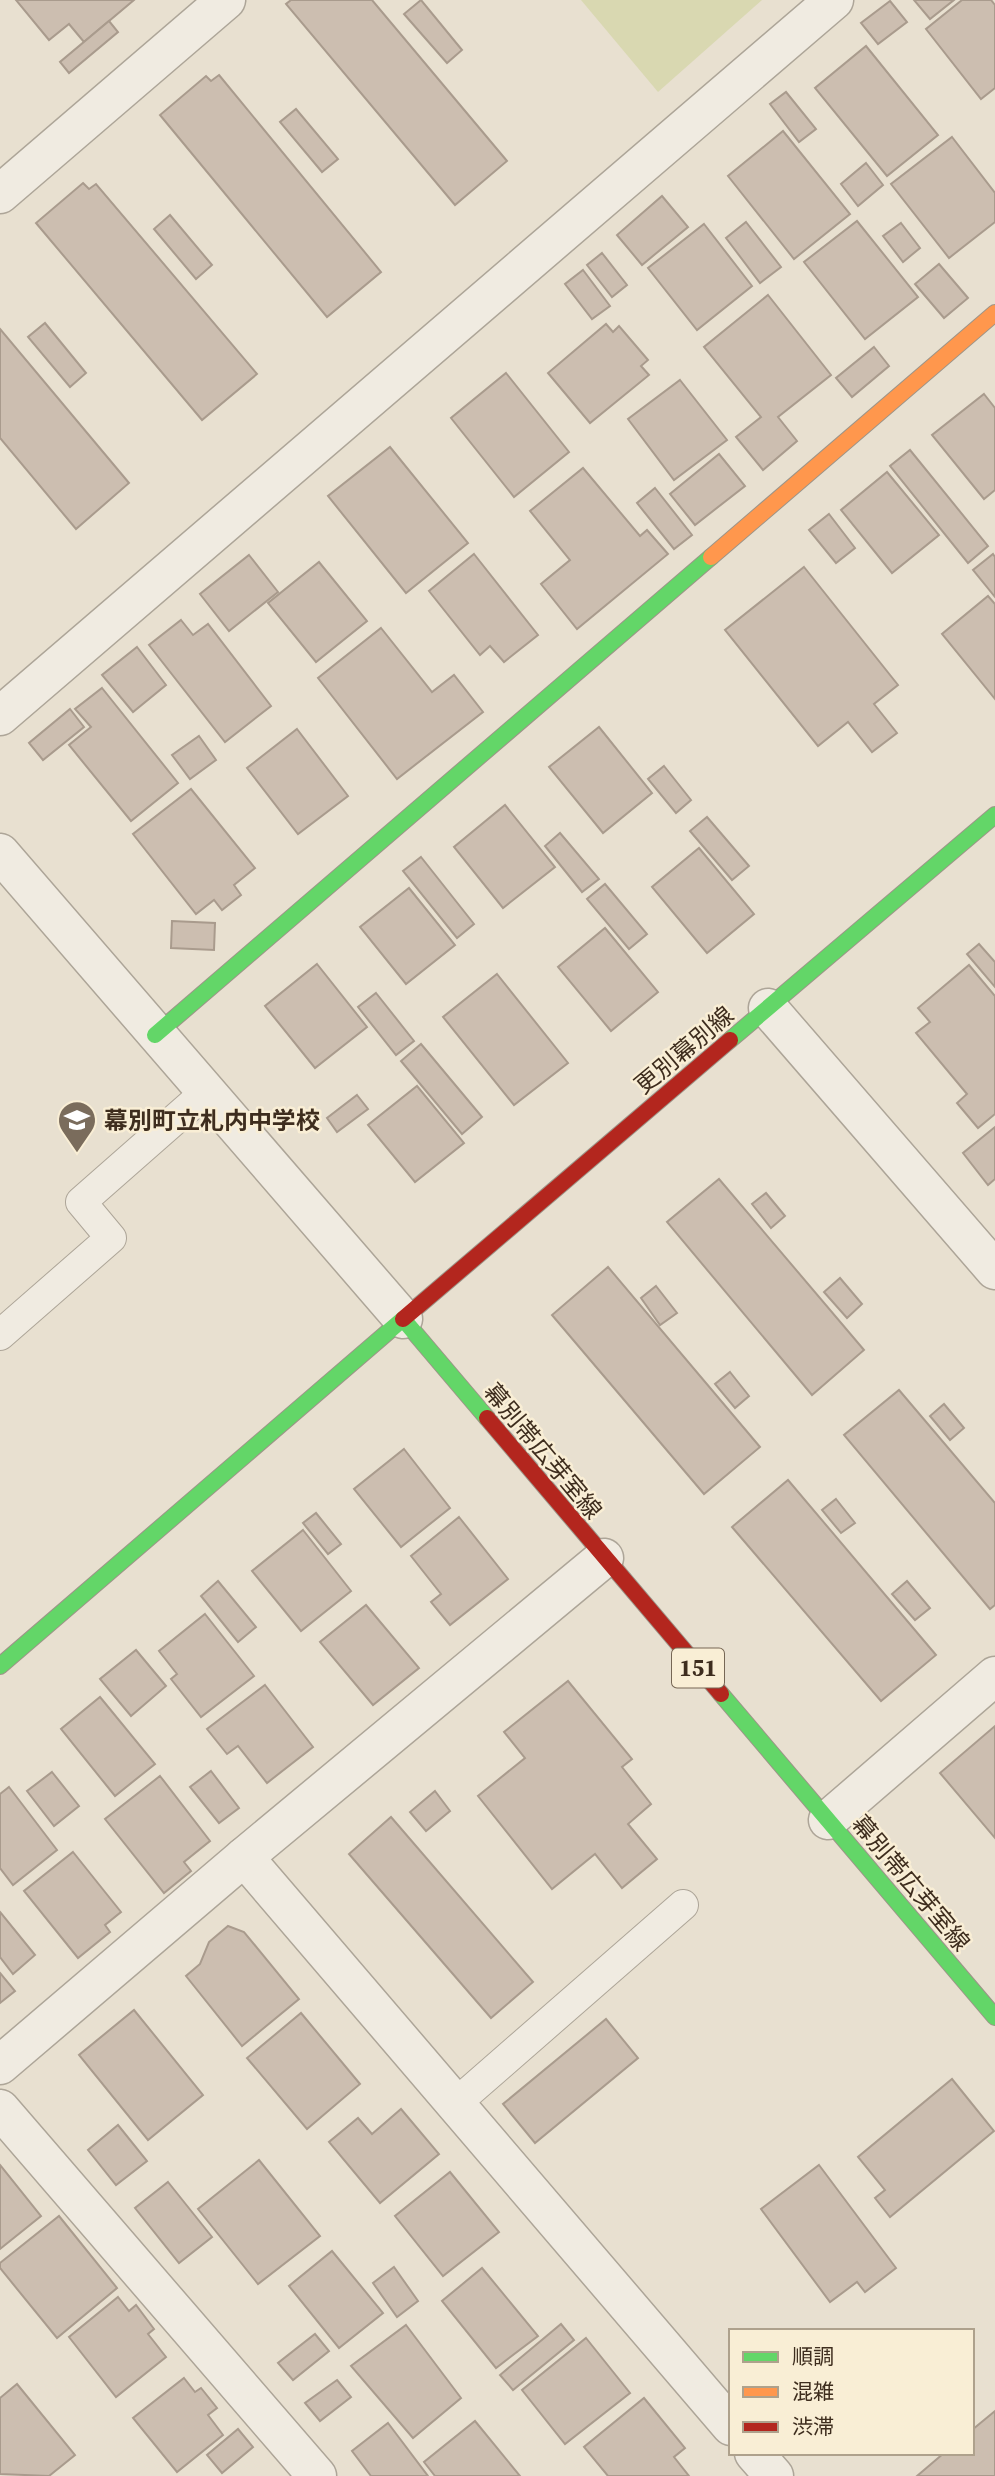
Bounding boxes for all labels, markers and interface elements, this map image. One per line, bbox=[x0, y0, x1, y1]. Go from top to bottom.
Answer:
street label: 更別幕別線 bbox=[627, 999, 741, 1101]
school or university icon: 幕別町立札内中学校 bbox=[56, 1099, 98, 1154]
place label: 幕別町立札内中学校 bbox=[104, 1104, 320, 1137]
street label: 幕別帯広芽室線 bbox=[476, 1376, 610, 1526]
road number: 151 bbox=[672, 1648, 724, 1688]
street label: 幕別帯広芽室線 bbox=[844, 1808, 978, 1958]
legend bbox=[729, 2329, 974, 2455]
text: 順調 bbox=[792, 2342, 834, 2371]
text: 混雑 bbox=[792, 2377, 834, 2406]
text: 渋滞 bbox=[792, 2412, 834, 2441]

